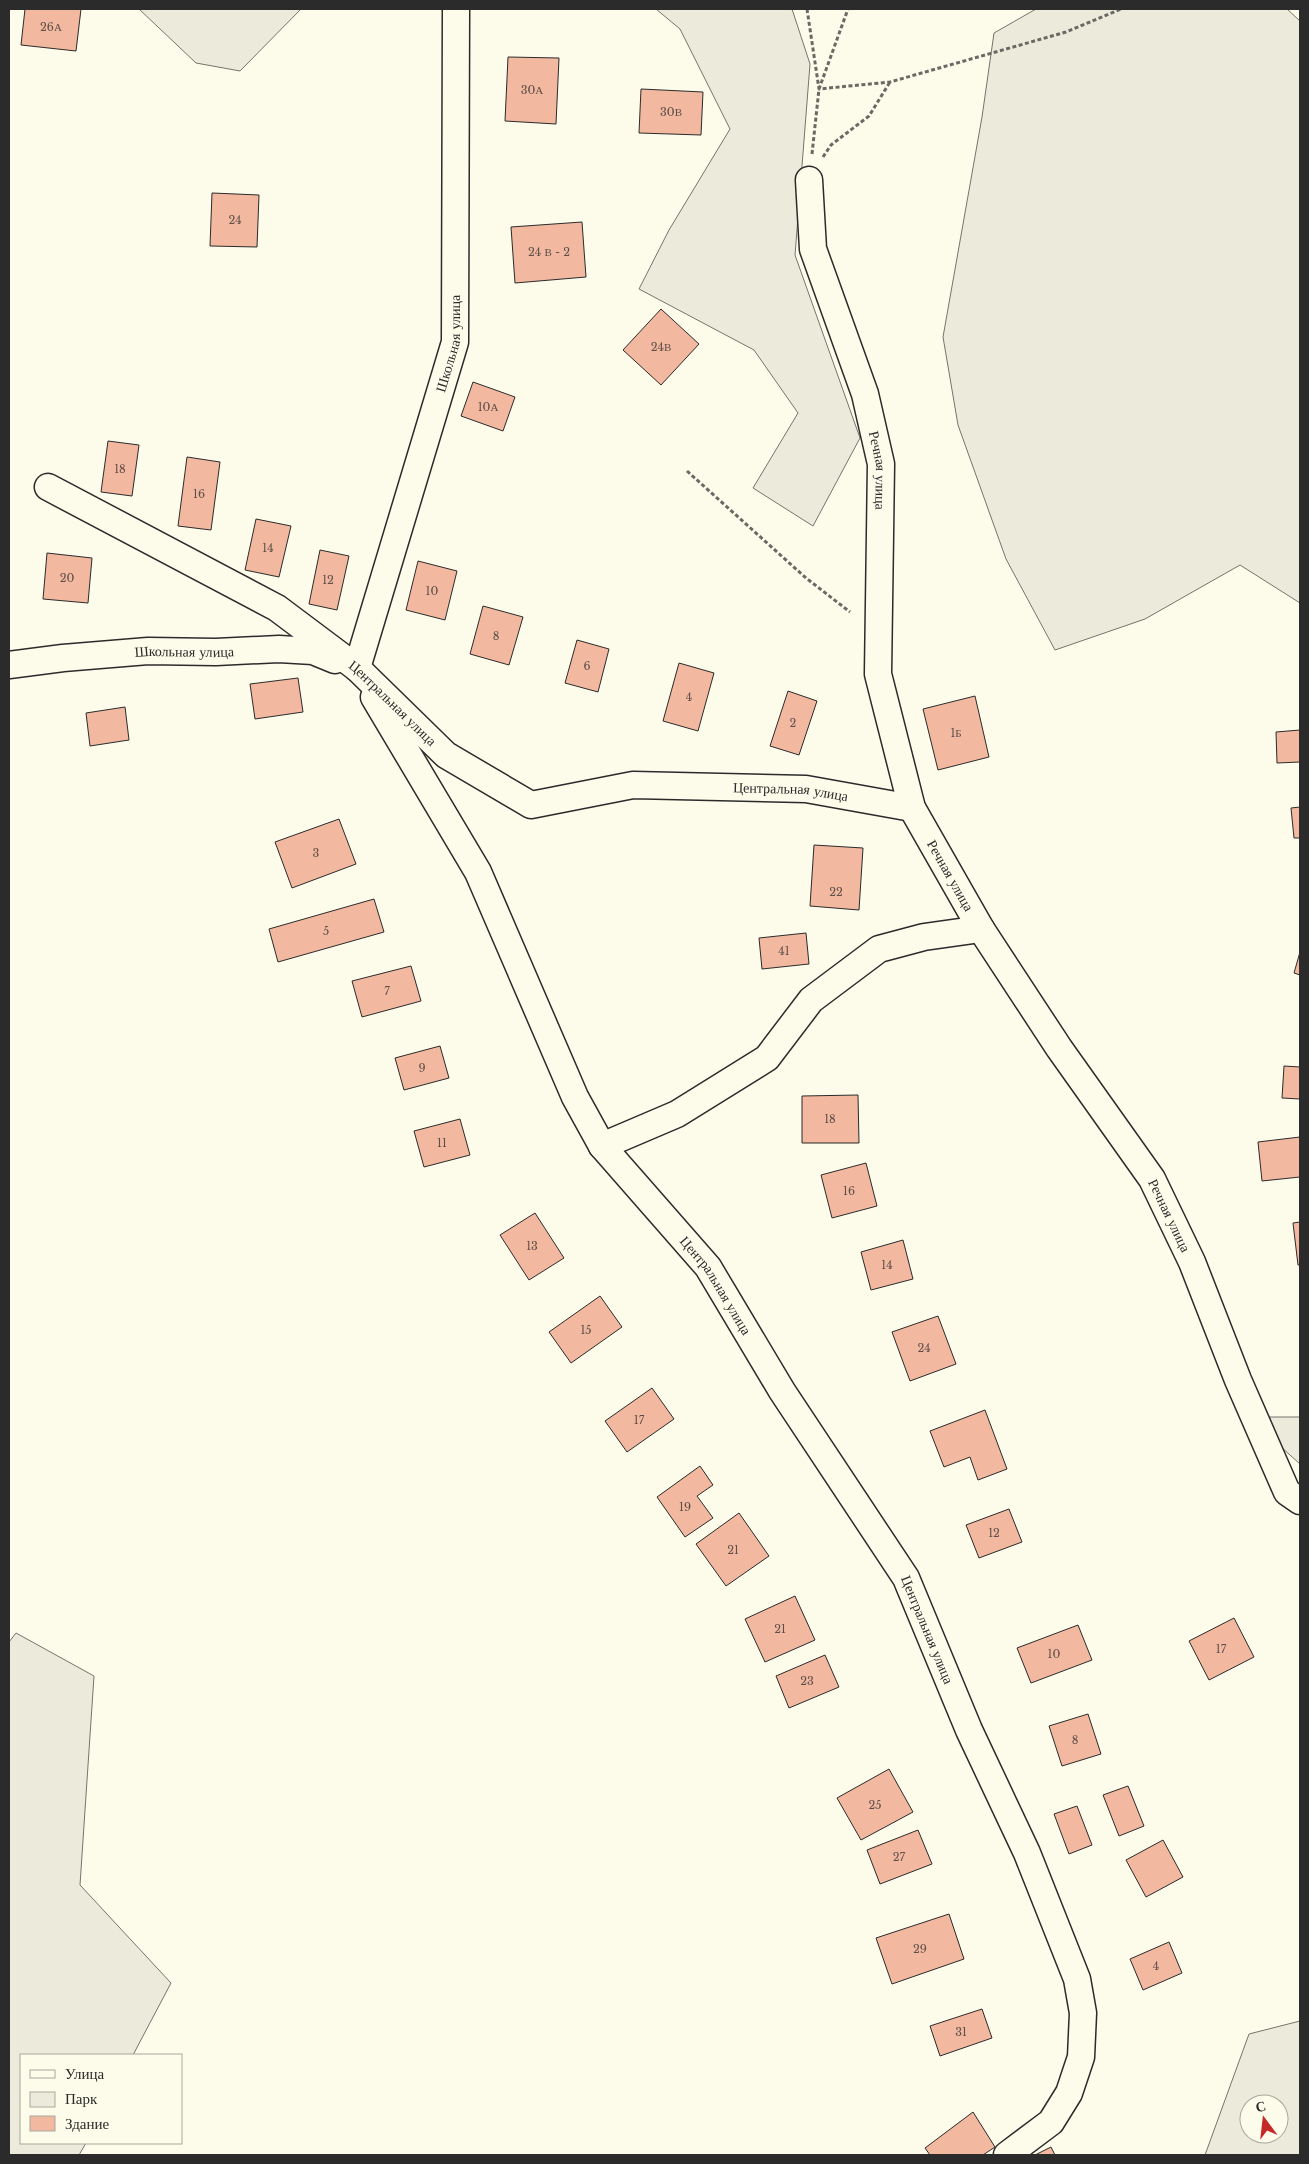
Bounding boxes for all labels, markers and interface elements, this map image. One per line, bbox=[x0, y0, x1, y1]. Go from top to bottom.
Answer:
house number: 26А bbox=[40, 20, 62, 34]
house number: 30А bbox=[521, 83, 543, 97]
house number: 30В bbox=[660, 105, 682, 119]
house number: 24 bbox=[228, 213, 242, 227]
house number: 24 В - 2 bbox=[528, 245, 570, 259]
street label: Школьная улица bbox=[431, 294, 464, 394]
house number: 24В bbox=[651, 340, 671, 354]
house number: 10А bbox=[478, 400, 498, 414]
street label: Речная улица bbox=[865, 429, 890, 511]
house number: 18 bbox=[114, 462, 126, 476]
house number: 16 bbox=[193, 487, 205, 501]
house number: 14 bbox=[262, 541, 274, 555]
house number: 20 bbox=[60, 571, 74, 585]
house number: 12 bbox=[322, 573, 334, 587]
house number: 10 bbox=[426, 584, 439, 598]
house number: 8 bbox=[493, 629, 499, 643]
street label: Школьная улица bbox=[134, 642, 235, 661]
street label: Центральная улица bbox=[345, 656, 441, 750]
house number: 6 bbox=[583, 659, 591, 673]
house number: 4 bbox=[686, 690, 692, 704]
house number: 2 bbox=[790, 716, 797, 730]
house number: 1Б bbox=[950, 726, 962, 740]
street label: Центральная улица bbox=[733, 778, 850, 806]
street label: Речная улица bbox=[923, 837, 978, 915]
house number: 3 bbox=[313, 846, 320, 860]
house number: 22 bbox=[829, 885, 843, 899]
house number: 5 bbox=[323, 924, 329, 938]
house number: 41 bbox=[778, 944, 790, 958]
house number: 7 bbox=[384, 984, 390, 998]
house number: 9 bbox=[418, 1061, 426, 1075]
house number: 18 bbox=[824, 1112, 836, 1126]
house number: 11 bbox=[437, 1136, 447, 1150]
street label: Речная улица bbox=[1144, 1176, 1195, 1256]
house number: 16 bbox=[843, 1184, 855, 1198]
street label: Центральная улица bbox=[676, 1232, 756, 1339]
house number: 13 bbox=[526, 1239, 538, 1253]
house number: 14 bbox=[881, 1258, 893, 1272]
house number: 15 bbox=[580, 1323, 592, 1337]
house number: 24 bbox=[917, 1341, 931, 1355]
house number: 17 bbox=[634, 1413, 645, 1427]
house number: 19 bbox=[679, 1500, 691, 1514]
house number: 12 bbox=[988, 1526, 1000, 1540]
house number: 21 bbox=[727, 1543, 739, 1557]
street label: Центральная улица bbox=[897, 1573, 958, 1687]
house number: 21 bbox=[774, 1622, 786, 1636]
house number: 17 bbox=[1216, 1642, 1227, 1656]
house number: 10 bbox=[1048, 1647, 1061, 1661]
house number: 23 bbox=[800, 1674, 814, 1688]
house number: 8 bbox=[1072, 1733, 1078, 1747]
house number: 25 bbox=[868, 1798, 882, 1812]
house number: 27 bbox=[893, 1850, 906, 1864]
house number: 29 bbox=[913, 1942, 927, 1956]
house number: 4 bbox=[1153, 1959, 1159, 1973]
house number: 31 bbox=[955, 2025, 967, 2039]
legend bbox=[20, 2054, 182, 2144]
text: Улица bbox=[65, 2064, 104, 2083]
text: Парк bbox=[65, 2089, 98, 2108]
north arrow bbox=[1239, 2094, 1289, 2144]
text: С bbox=[1253, 2096, 1268, 2116]
text: Здание bbox=[65, 2114, 109, 2133]

